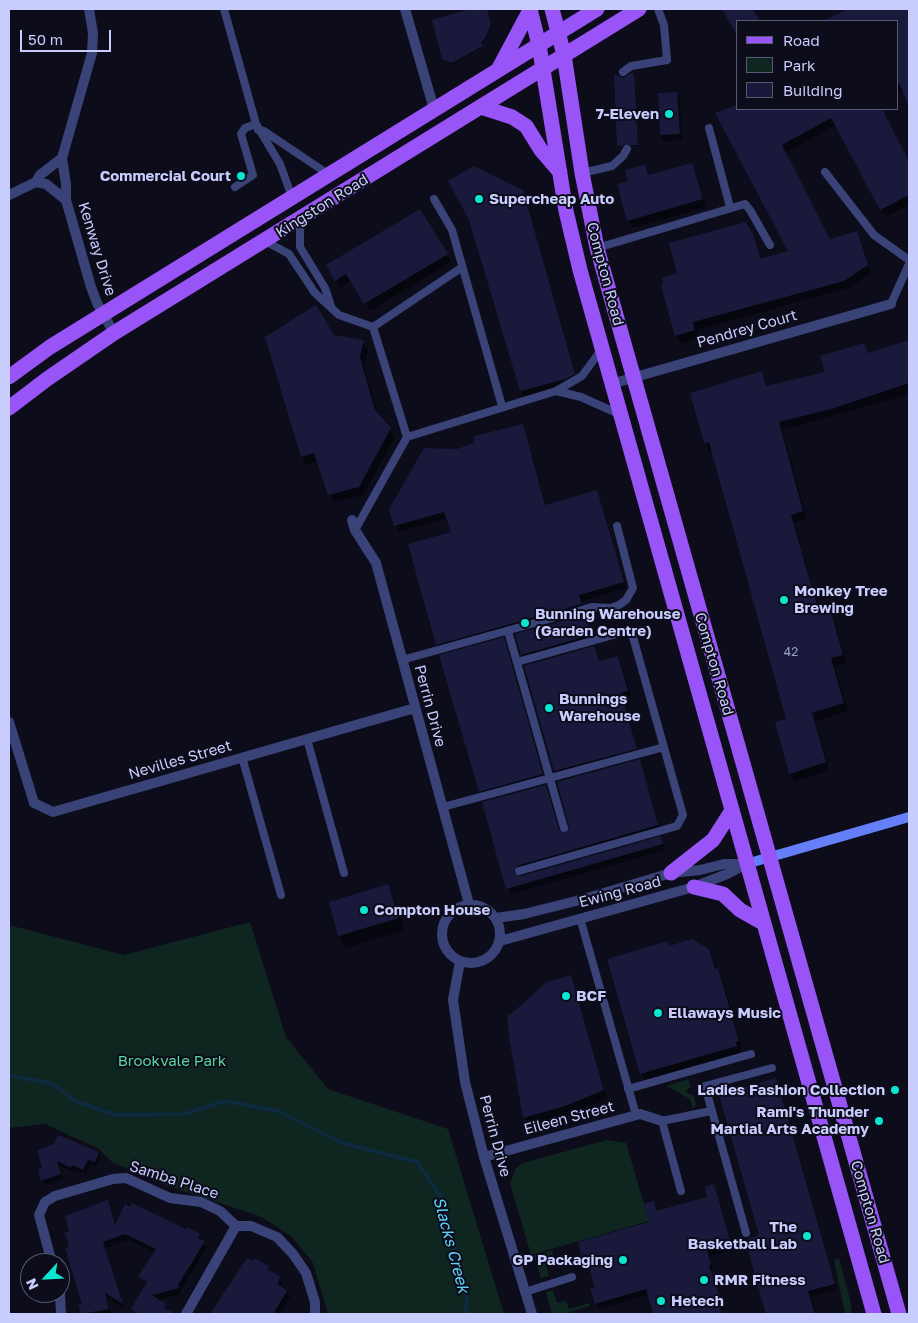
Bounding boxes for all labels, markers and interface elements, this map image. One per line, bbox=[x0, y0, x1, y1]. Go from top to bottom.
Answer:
scale bar bbox=[22, 20, 114, 52]
legend bbox=[736, 20, 898, 110]
text: 50 m bbox=[28, 30, 63, 48]
text: Road bbox=[783, 31, 820, 49]
text: Park bbox=[783, 56, 815, 74]
text: Building bbox=[783, 81, 843, 99]
place label: 7-Eleven bbox=[596, 105, 659, 123]
marker: 7-Eleven bbox=[663, 108, 675, 120]
place label: Commercial Court bbox=[100, 167, 231, 185]
marker: Commercial Court bbox=[235, 170, 247, 182]
street label: Kingston Road bbox=[272, 170, 372, 242]
place label: Supercheap Auto bbox=[489, 190, 614, 208]
marker: Supercheap Auto bbox=[473, 193, 485, 205]
street label: Kenway Drive bbox=[74, 200, 120, 298]
street label: Compton Road bbox=[583, 220, 627, 328]
street label: Pendrey Court bbox=[695, 306, 799, 352]
place label: Monkey Tree Brewing bbox=[794, 582, 888, 617]
marker: Monkey Tree Brewing bbox=[778, 594, 790, 606]
place label: Bunning Warehouse (Garden Centre) bbox=[535, 605, 680, 640]
street label: Compton Road bbox=[691, 610, 737, 718]
marker: Bunning Warehouse (Garden Centre) bbox=[519, 617, 531, 629]
house number: 42 bbox=[784, 645, 798, 659]
street label: Perrin Drive bbox=[410, 663, 450, 749]
place label: Bunnings Warehouse bbox=[559, 690, 641, 725]
marker: Bunnings Warehouse bbox=[543, 702, 555, 714]
street label: Nevilles Street bbox=[126, 737, 234, 783]
street label: Ewing Road bbox=[577, 872, 663, 912]
place label: Compton House bbox=[374, 901, 490, 919]
marker: Compton House bbox=[358, 904, 370, 916]
place label: BCF bbox=[576, 987, 606, 1005]
marker: BCF bbox=[560, 990, 572, 1002]
place label: Ellaways Music bbox=[668, 1004, 781, 1022]
marker: Ellaways Music bbox=[652, 1007, 664, 1019]
park label: Brookvale Park bbox=[118, 1052, 226, 1070]
place label: Ladies Fashion Collection bbox=[697, 1081, 885, 1099]
marker: Ladies Fashion Collection bbox=[889, 1084, 901, 1096]
street label: Perrin Drive bbox=[475, 1093, 515, 1179]
street label: Eileen Street bbox=[522, 1097, 616, 1139]
place label: Rami's Thunder Martial Arts Academy bbox=[710, 1103, 869, 1138]
marker: Rami's Thunder Martial Arts Academy bbox=[873, 1115, 885, 1127]
street label: Samba Place bbox=[127, 1157, 221, 1203]
street label: Compton Road bbox=[847, 1158, 893, 1266]
water label: Slacks Creek bbox=[429, 1195, 473, 1295]
place label: The Basketball Lab bbox=[688, 1218, 797, 1253]
marker: The Basketball Lab bbox=[801, 1230, 813, 1242]
place label: GP Packaging bbox=[512, 1251, 613, 1269]
north arrow bbox=[20, 1253, 70, 1303]
marker: GP Packaging bbox=[617, 1254, 629, 1266]
place label: RMR Fitness bbox=[714, 1271, 806, 1289]
marker: RMR Fitness bbox=[698, 1274, 710, 1286]
text: N bbox=[22, 1276, 42, 1293]
place label: Hetech bbox=[671, 1292, 724, 1310]
marker: Hetech bbox=[655, 1295, 667, 1307]

